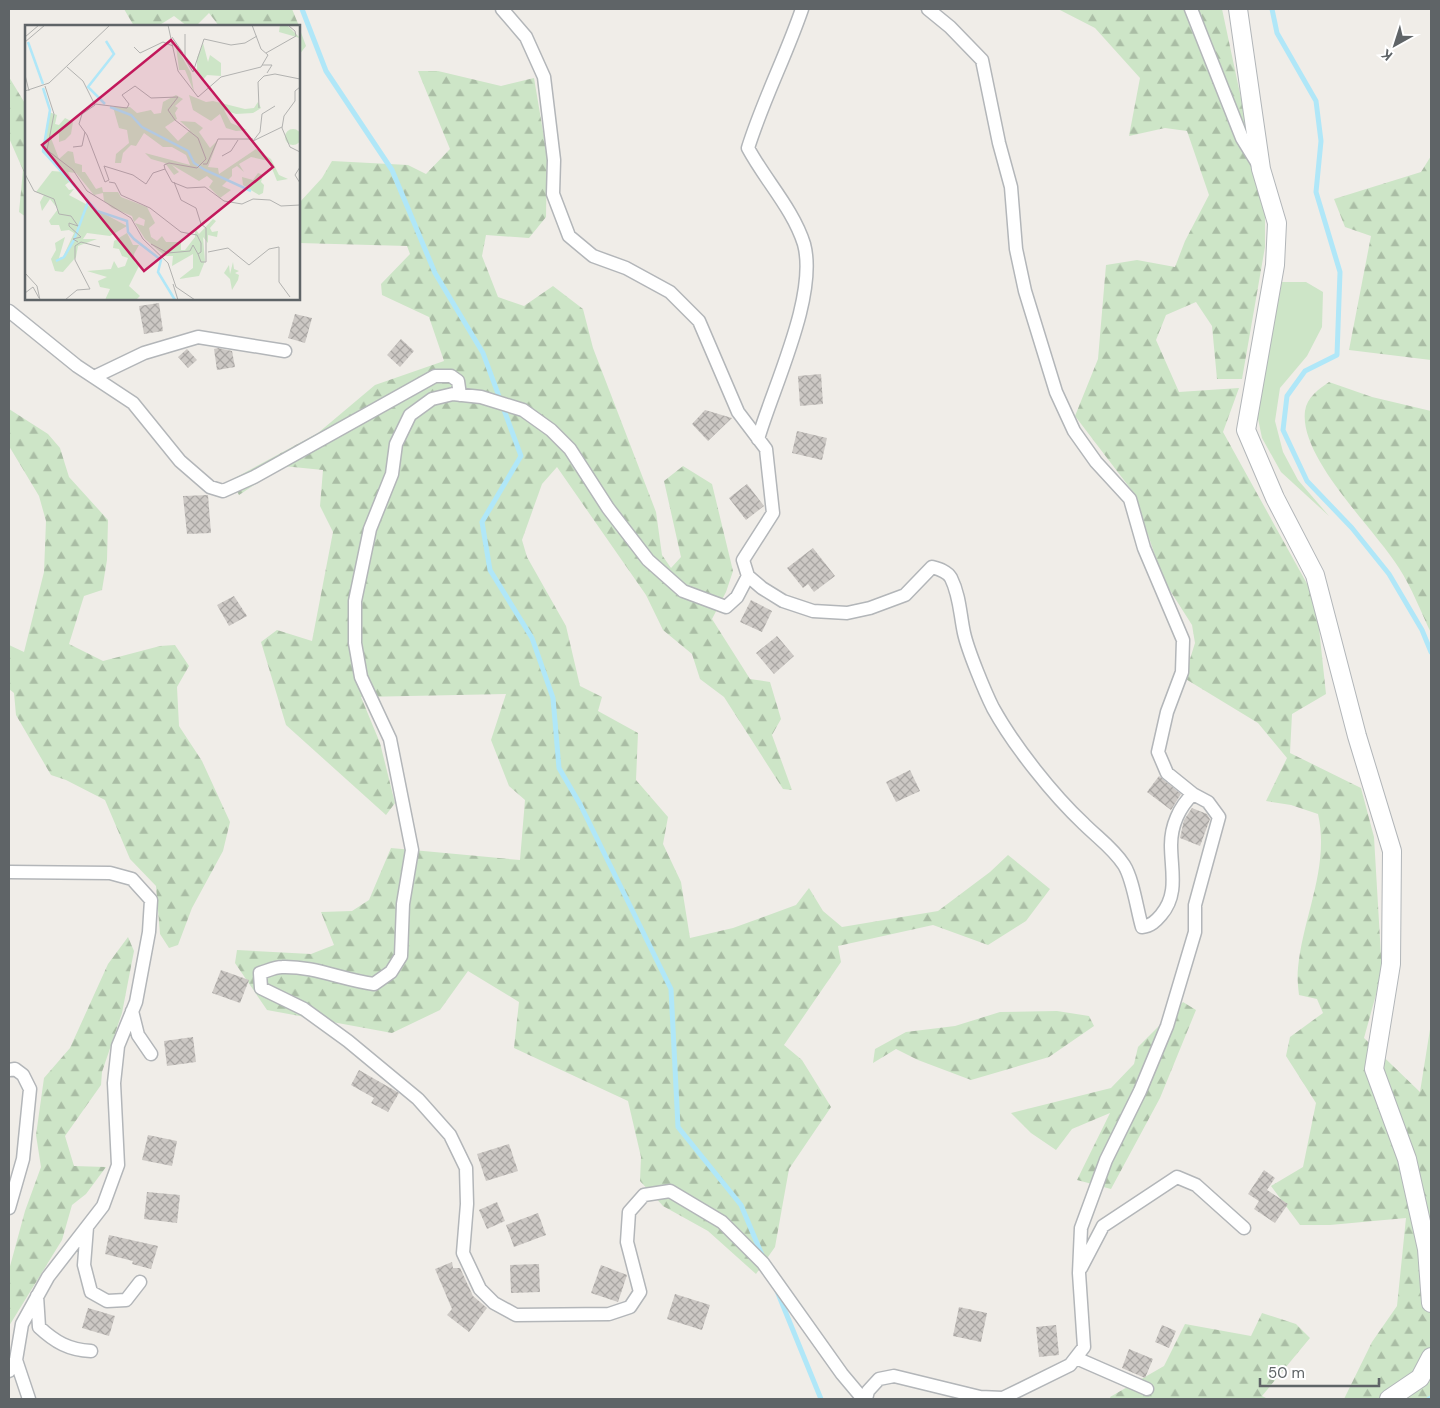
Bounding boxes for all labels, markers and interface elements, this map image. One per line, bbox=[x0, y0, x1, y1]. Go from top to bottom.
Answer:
north arrow bbox=[1370, 20, 1420, 70]
inset map bbox=[25, 25, 300, 300]
text: K bbox=[1378, 45, 1396, 65]
scale bar bbox=[1260, 1356, 1379, 1388]
text: 50 m bbox=[1268, 1363, 1305, 1383]

